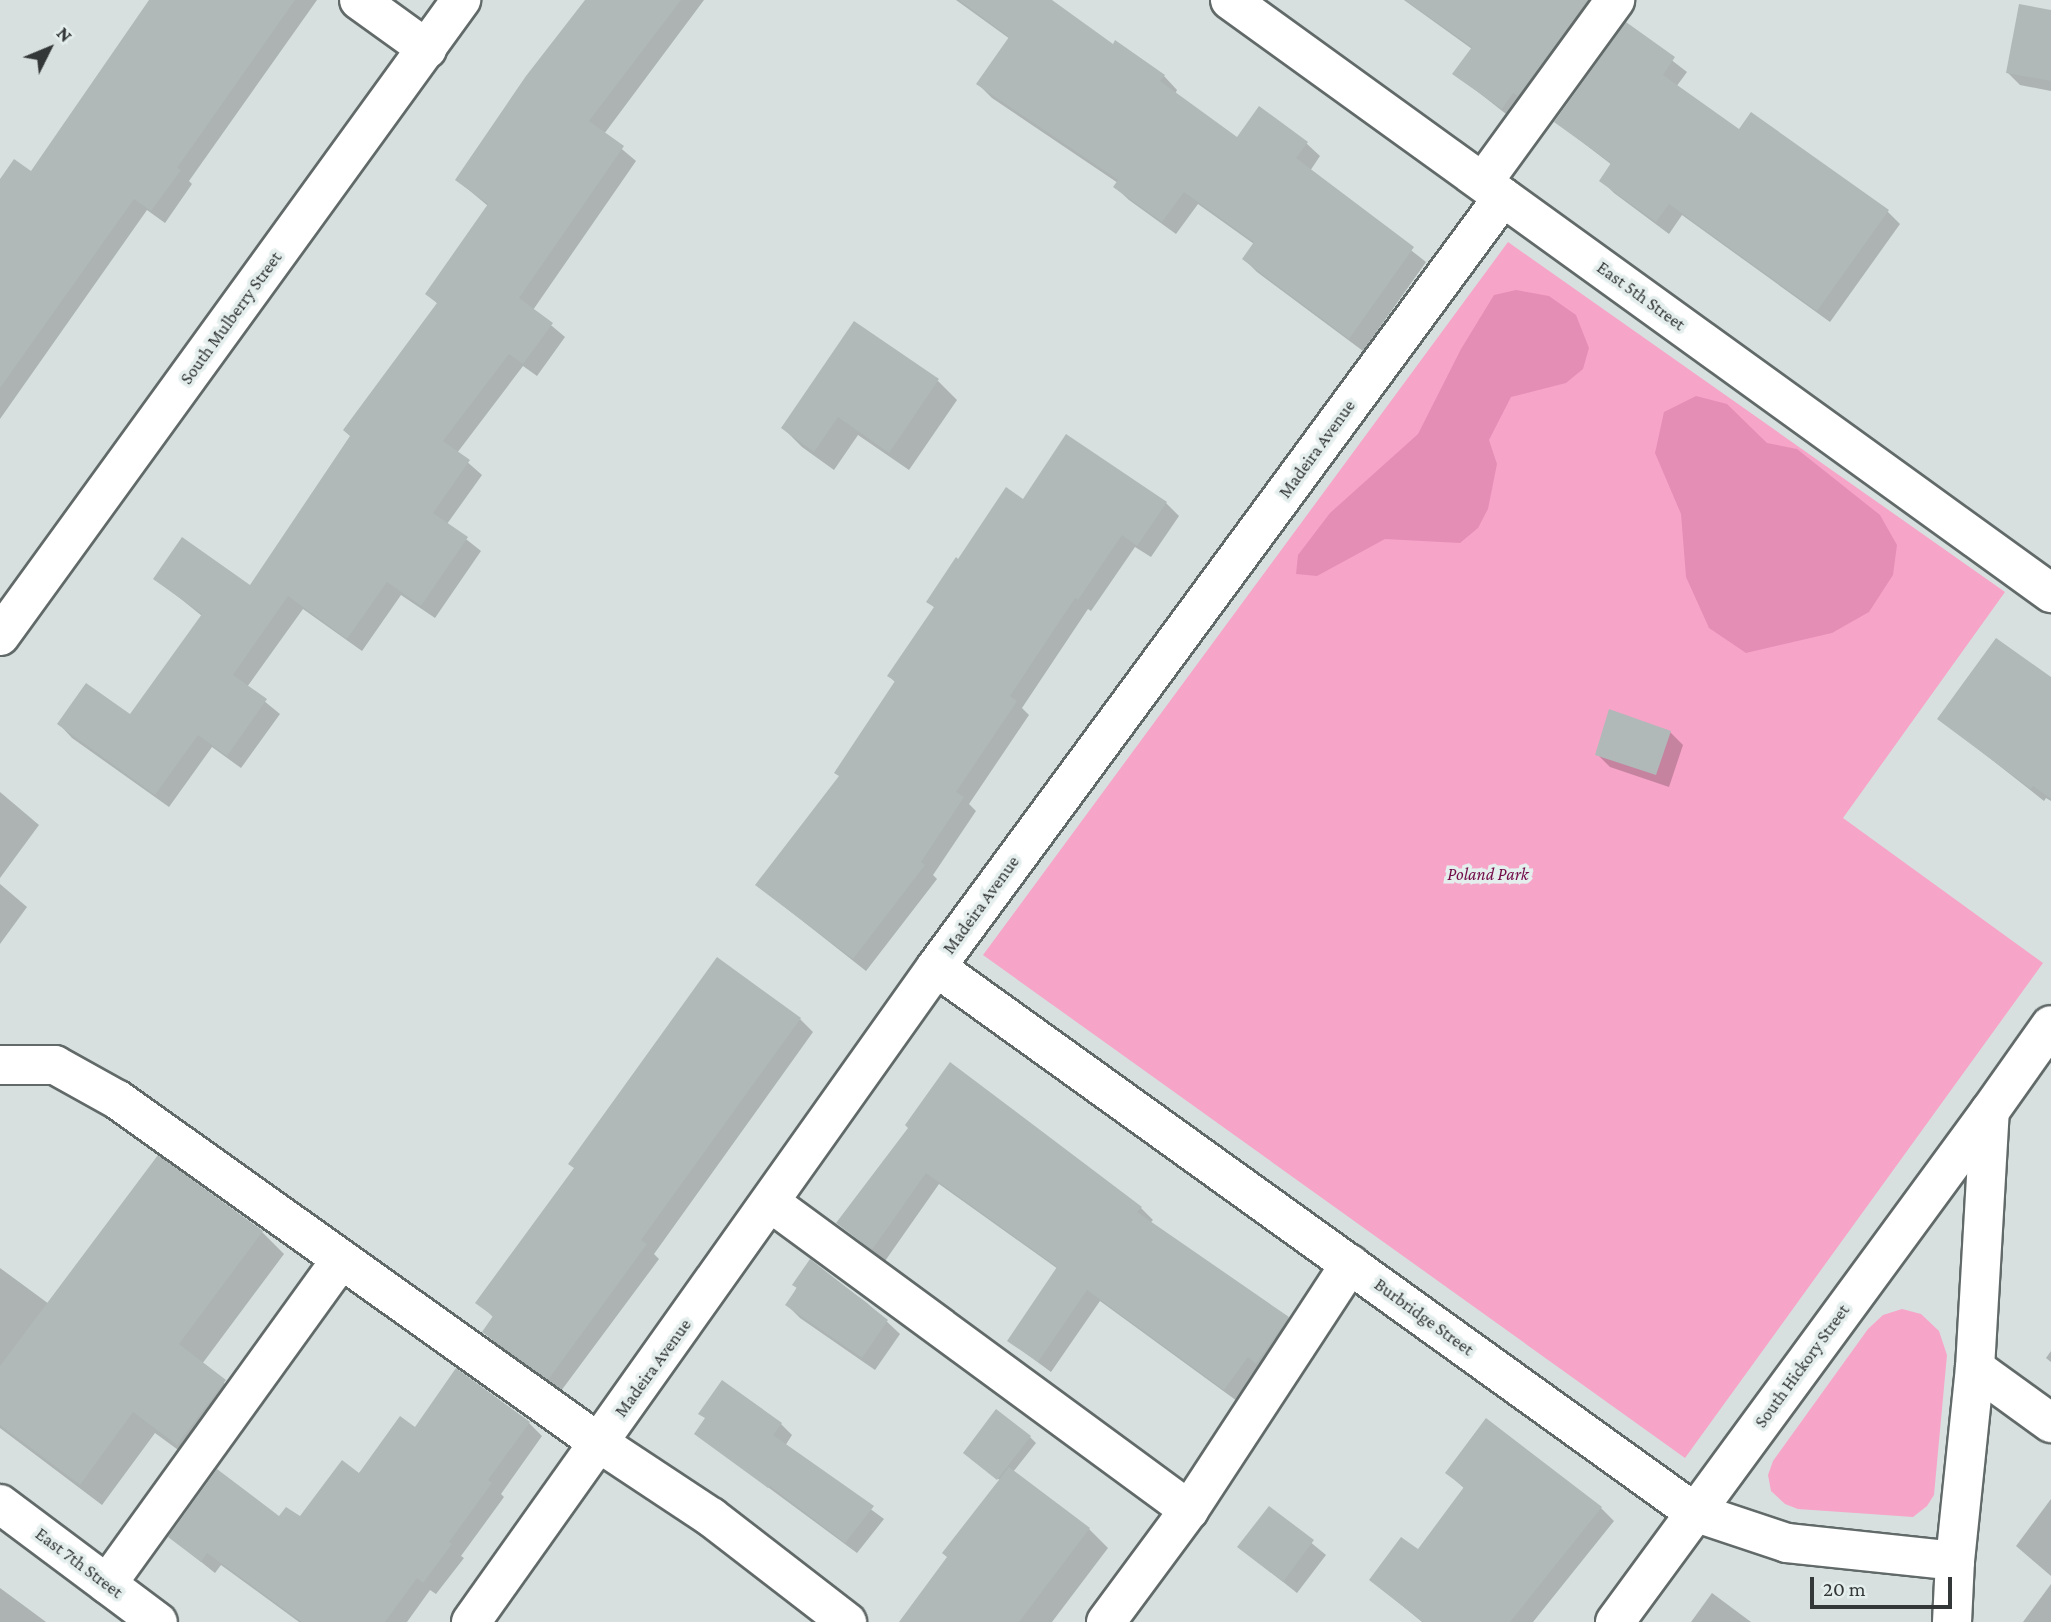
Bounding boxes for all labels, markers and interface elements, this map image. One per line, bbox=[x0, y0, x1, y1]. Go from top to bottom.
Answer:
north arrow bbox=[14, 14, 84, 84]
text: N bbox=[53, 22, 77, 46]
street label: South Mulberry Street bbox=[176, 247, 286, 389]
street label: East 5th Street bbox=[1593, 257, 1689, 335]
street label: Madeira Avenue bbox=[1274, 396, 1360, 502]
street label: Madeira Avenue bbox=[938, 852, 1024, 958]
park label: Poland Park bbox=[1447, 863, 1529, 885]
street label: Burbridge Street bbox=[1370, 1274, 1478, 1360]
street label: South Hickory Street bbox=[1750, 1300, 1854, 1432]
street label: Madeira Avenue bbox=[610, 1315, 696, 1421]
street label: East 7th Street bbox=[31, 1523, 127, 1603]
scale bar bbox=[1813, 1562, 1955, 1606]
text: 20 m bbox=[1823, 1577, 1866, 1601]

